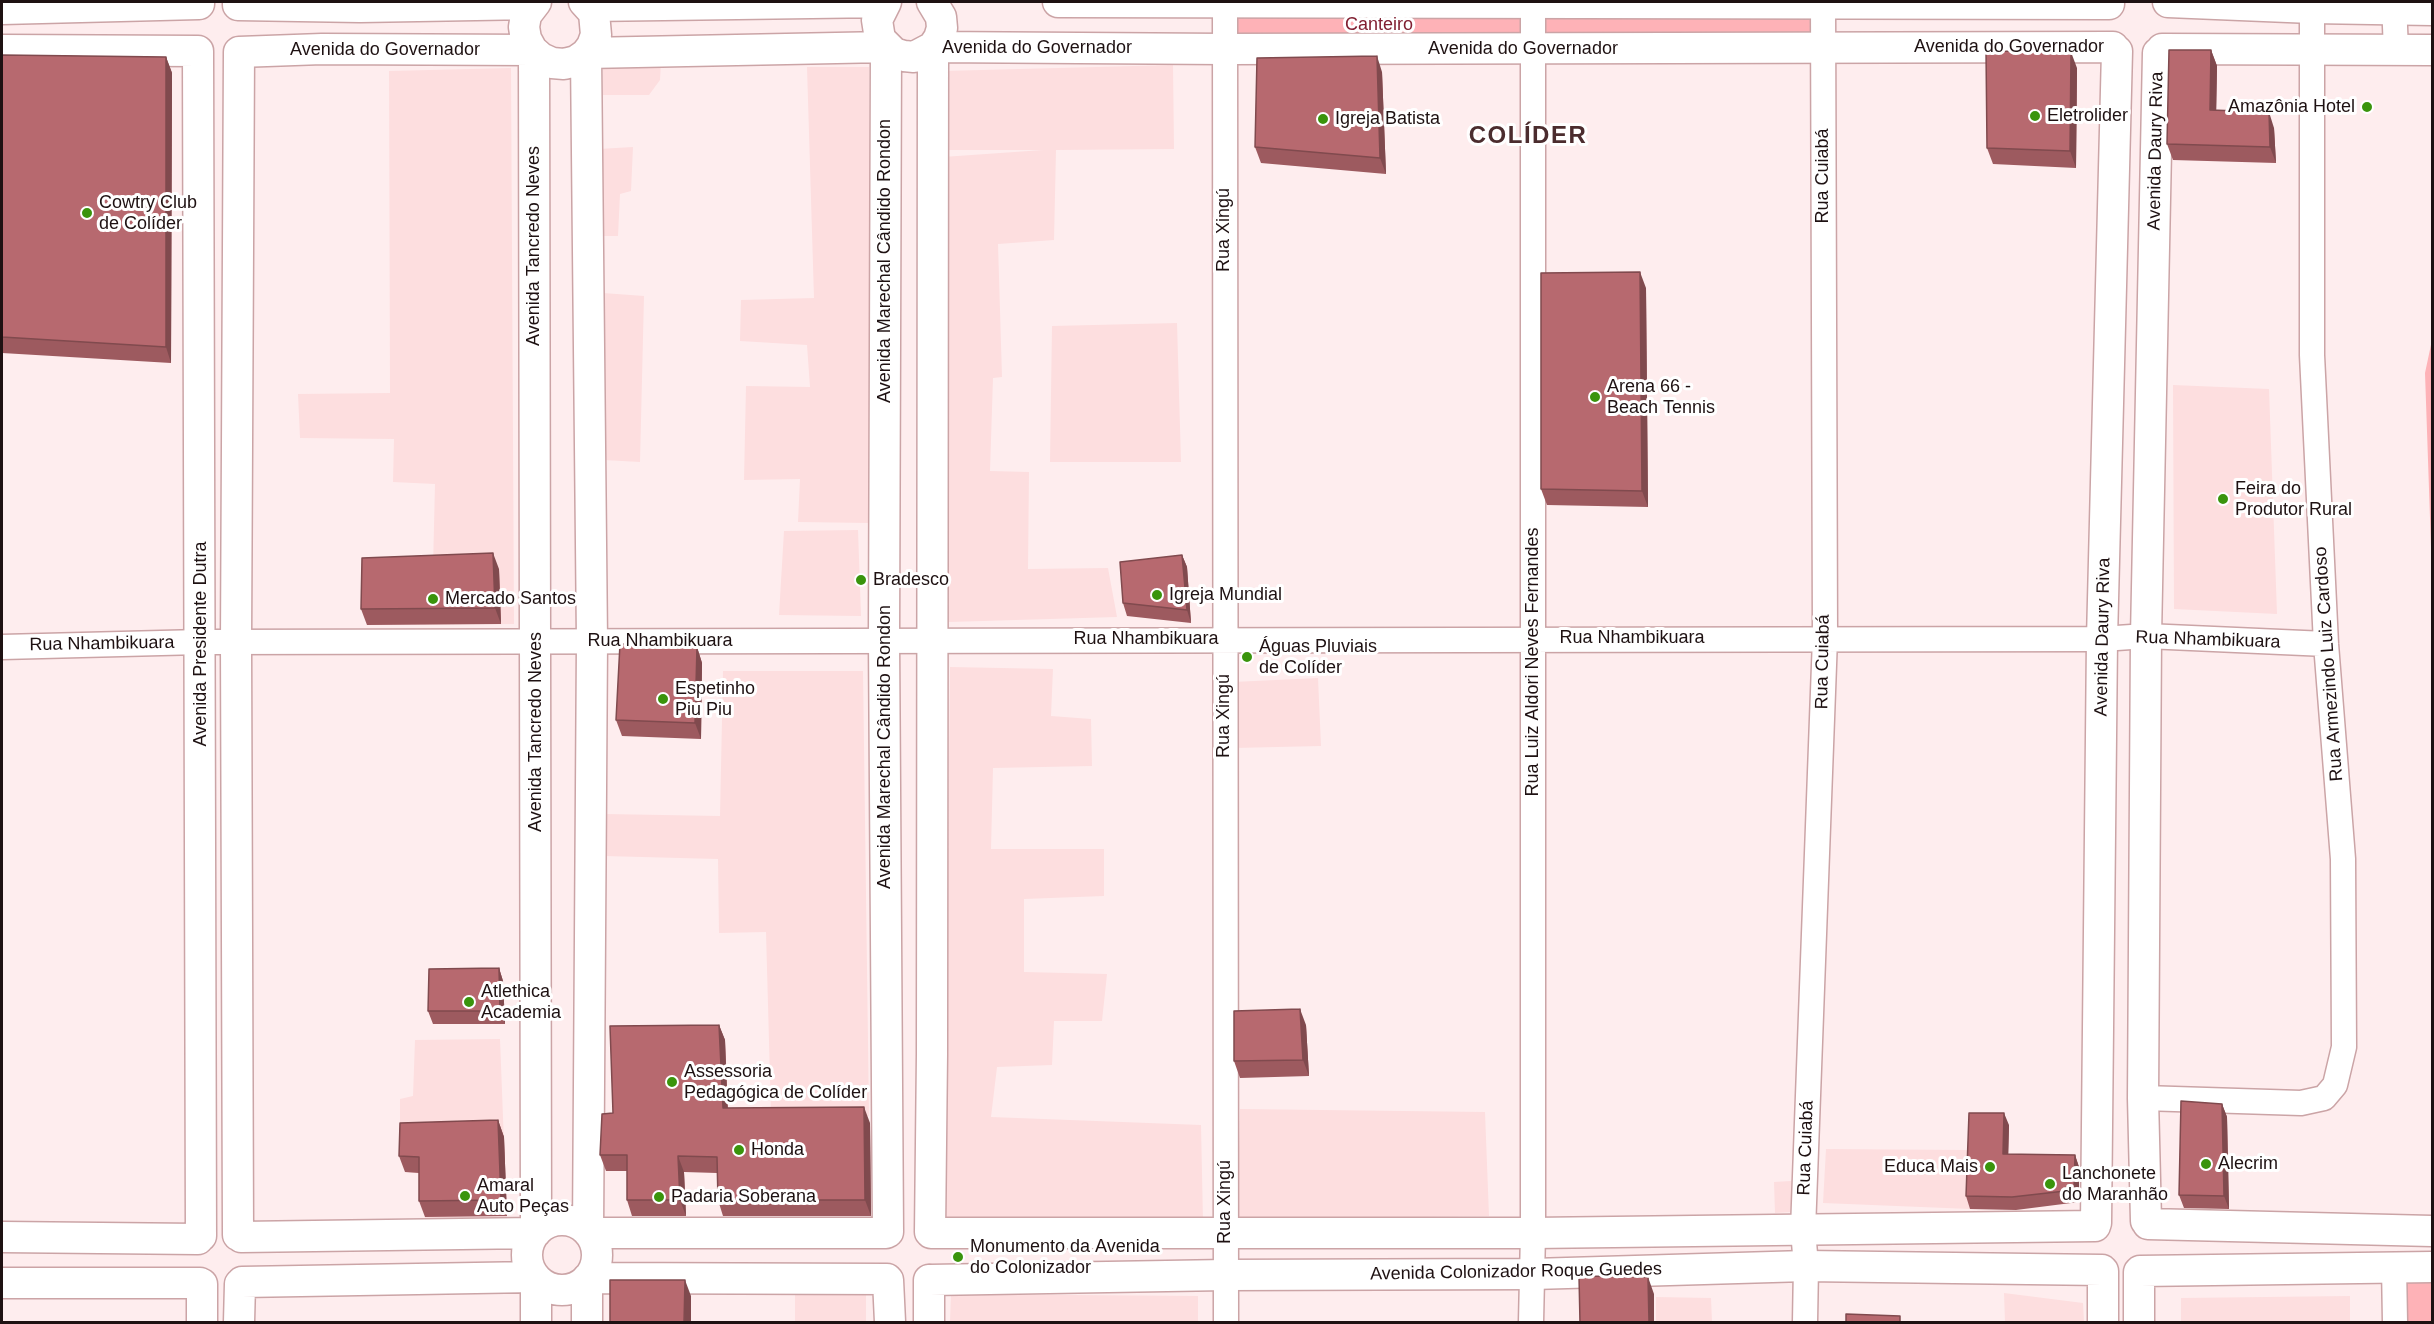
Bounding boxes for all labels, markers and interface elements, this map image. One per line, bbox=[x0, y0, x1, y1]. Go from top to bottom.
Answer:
park label: Canteiro bbox=[1345, 14, 1413, 36]
street label: Avenida do Governador bbox=[1914, 36, 2104, 58]
street label: Avenida do Governador bbox=[942, 37, 1132, 59]
street label: Avenida do Governador bbox=[1428, 38, 1618, 60]
street label: Avenida do Governador bbox=[290, 39, 480, 61]
street label: Avenida Daury Riva bbox=[2144, 71, 2168, 231]
place label: Amazônia Hotel bbox=[2228, 96, 2355, 118]
marker: Amazônia Hotel bbox=[2360, 100, 2374, 114]
place label: Eletrolider bbox=[2047, 105, 2128, 127]
place label: Igreja Batista bbox=[1335, 108, 1440, 130]
marker: Eletrolider bbox=[2028, 109, 2042, 123]
marker: Igreja Batista bbox=[1316, 112, 1330, 126]
street label: Avenida Marechal Cândido Rondon bbox=[874, 119, 896, 403]
district label: COLÍDER bbox=[1469, 122, 1587, 150]
street label: Rua Cuiabá bbox=[1812, 128, 1834, 224]
street label: Avenida Tancredo Neves bbox=[523, 146, 545, 346]
street label: Rua Xingú bbox=[1213, 188, 1235, 272]
place label: Cowtry Club de Colíder bbox=[99, 192, 197, 234]
marker: Cowtry Club de Colíder bbox=[80, 206, 94, 220]
place label: Arena 66 - Beach Tennis bbox=[1607, 376, 1715, 418]
marker: Arena 66 - Beach Tennis bbox=[1588, 390, 1602, 404]
place label: Feira do Produtor Rural bbox=[2235, 478, 2352, 520]
marker: Feira do Produtor Rural bbox=[2216, 492, 2230, 506]
street label: Rua Luiz Aldori Neves Fernandes bbox=[1522, 527, 1544, 797]
street label: Avenida Presidente Dutra bbox=[190, 542, 212, 746]
street label: Rua Armezindo Luiz Cardoso bbox=[2310, 546, 2348, 782]
street label: Avenida Daury Riva bbox=[2091, 557, 2115, 717]
place label: Bradesco bbox=[873, 569, 949, 591]
marker: Bradesco bbox=[854, 573, 868, 587]
place label: Igreja Mundial bbox=[1169, 584, 1282, 606]
place label: Mercado Santos bbox=[445, 588, 576, 610]
marker: Igreja Mundial bbox=[1150, 588, 1164, 602]
marker: Mercado Santos bbox=[426, 592, 440, 606]
street label: Avenida Marechal Cândido Rondon bbox=[874, 605, 896, 889]
street label: Rua Cuiabá bbox=[1811, 614, 1835, 710]
street label: Rua Nhambikuara bbox=[1559, 627, 1705, 649]
street label: Rua Nhambikuara bbox=[2135, 627, 2281, 653]
street label: Rua Nhambikuara bbox=[1073, 628, 1219, 650]
street label: Rua Nhambikuara bbox=[587, 630, 733, 652]
street label: Rua Nhambikuara bbox=[29, 632, 175, 656]
street label: Avenida Tancredo Neves bbox=[525, 632, 547, 832]
place label: Águas Pluviais de Colíder bbox=[1259, 636, 1377, 678]
marker: Águas Pluviais de Colíder bbox=[1240, 650, 1254, 664]
street label: Rua Xingú bbox=[1213, 674, 1235, 758]
place label: Espetinho Piu Piu bbox=[675, 678, 755, 720]
marker: Espetinho Piu Piu bbox=[656, 692, 670, 706]
place label: Atlethica Academia bbox=[481, 981, 561, 1024]
marker: Atlethica Academia bbox=[462, 995, 476, 1009]
place label: Assessoria Pedagógica de Colíder bbox=[684, 1061, 867, 1104]
marker: Assessoria Pedagógica de Colíder bbox=[665, 1075, 679, 1089]
street label: Rua Cuiabá bbox=[1794, 1100, 1818, 1196]
place label: Honda bbox=[751, 1139, 804, 1161]
marker: Honda bbox=[732, 1143, 746, 1157]
place label: Alecrim bbox=[2218, 1153, 2278, 1175]
place label: Educa Mais bbox=[1884, 1156, 1978, 1178]
marker: Alecrim bbox=[2199, 1157, 2213, 1171]
street label: Rua Xingú bbox=[1214, 1160, 1236, 1244]
marker: Educa Mais bbox=[1983, 1160, 1997, 1174]
place label: Lanchonete do Maranhão bbox=[2062, 1163, 2168, 1206]
place label: Amaral Auto Peças bbox=[477, 1175, 569, 1218]
marker: Lanchonete do Maranhão bbox=[2043, 1177, 2057, 1191]
place label: Padaria Soberana bbox=[671, 1186, 816, 1208]
marker: Amaral Auto Peças bbox=[458, 1189, 472, 1203]
marker: Padaria Soberana bbox=[652, 1190, 666, 1204]
place label: Monumento da Avenida do Colonizador bbox=[970, 1236, 1160, 1278]
marker: Monumento da Avenida do Colonizador bbox=[951, 1250, 965, 1264]
street label: Avenida Colonizador Roque Guedes bbox=[1370, 1259, 1662, 1285]

